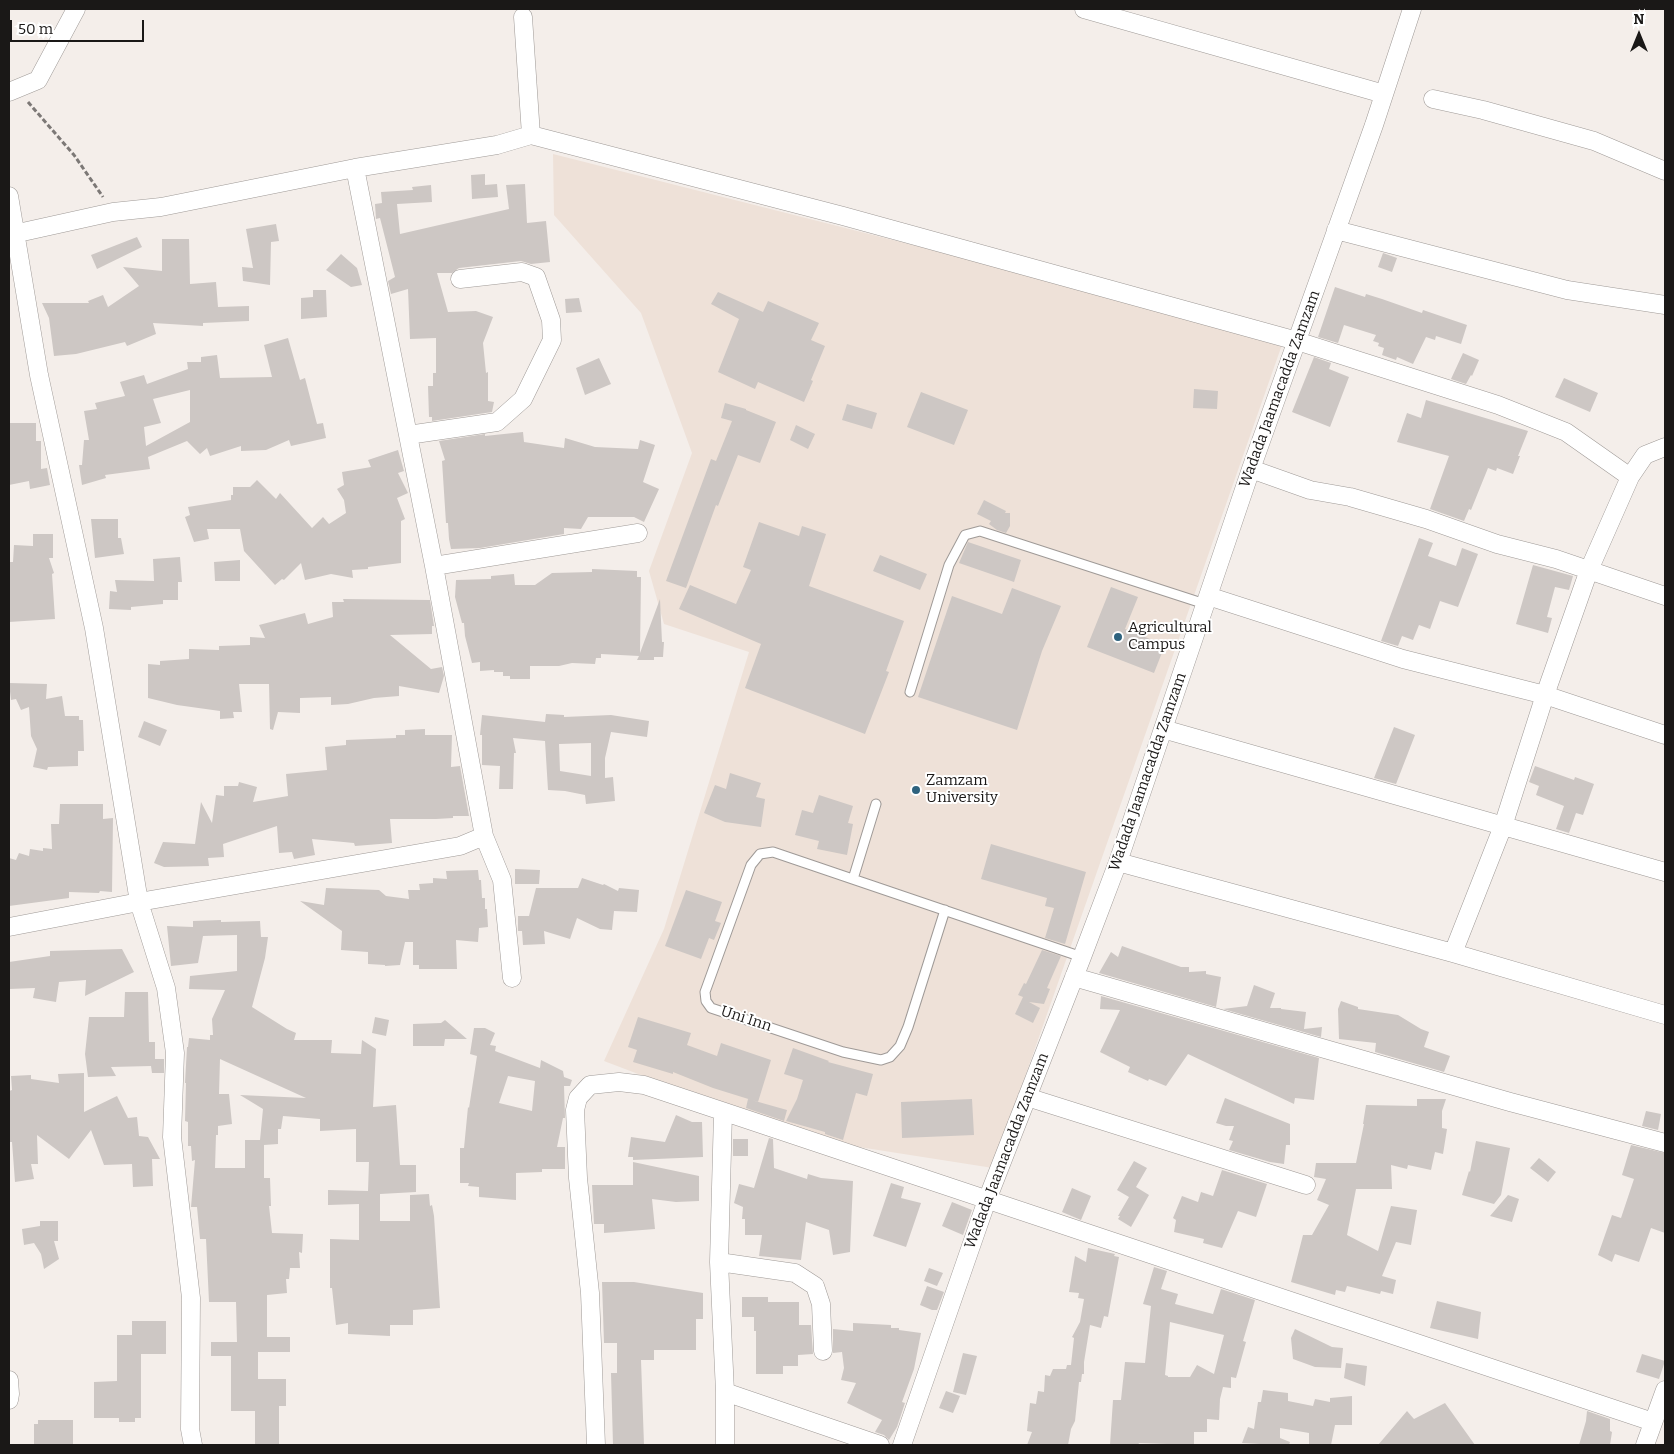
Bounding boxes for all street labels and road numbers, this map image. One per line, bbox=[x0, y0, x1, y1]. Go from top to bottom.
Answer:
street label: Wadada Jaamacadda Zamzam bbox=[1236, 288, 1324, 490]
street label: Wadada Jaamacadda Zamzam bbox=[1106, 670, 1190, 874]
street label: Uni Inn bbox=[718, 1002, 774, 1036]
street label: Wadada Jaamacadda Zamzam bbox=[961, 1050, 1053, 1252]

